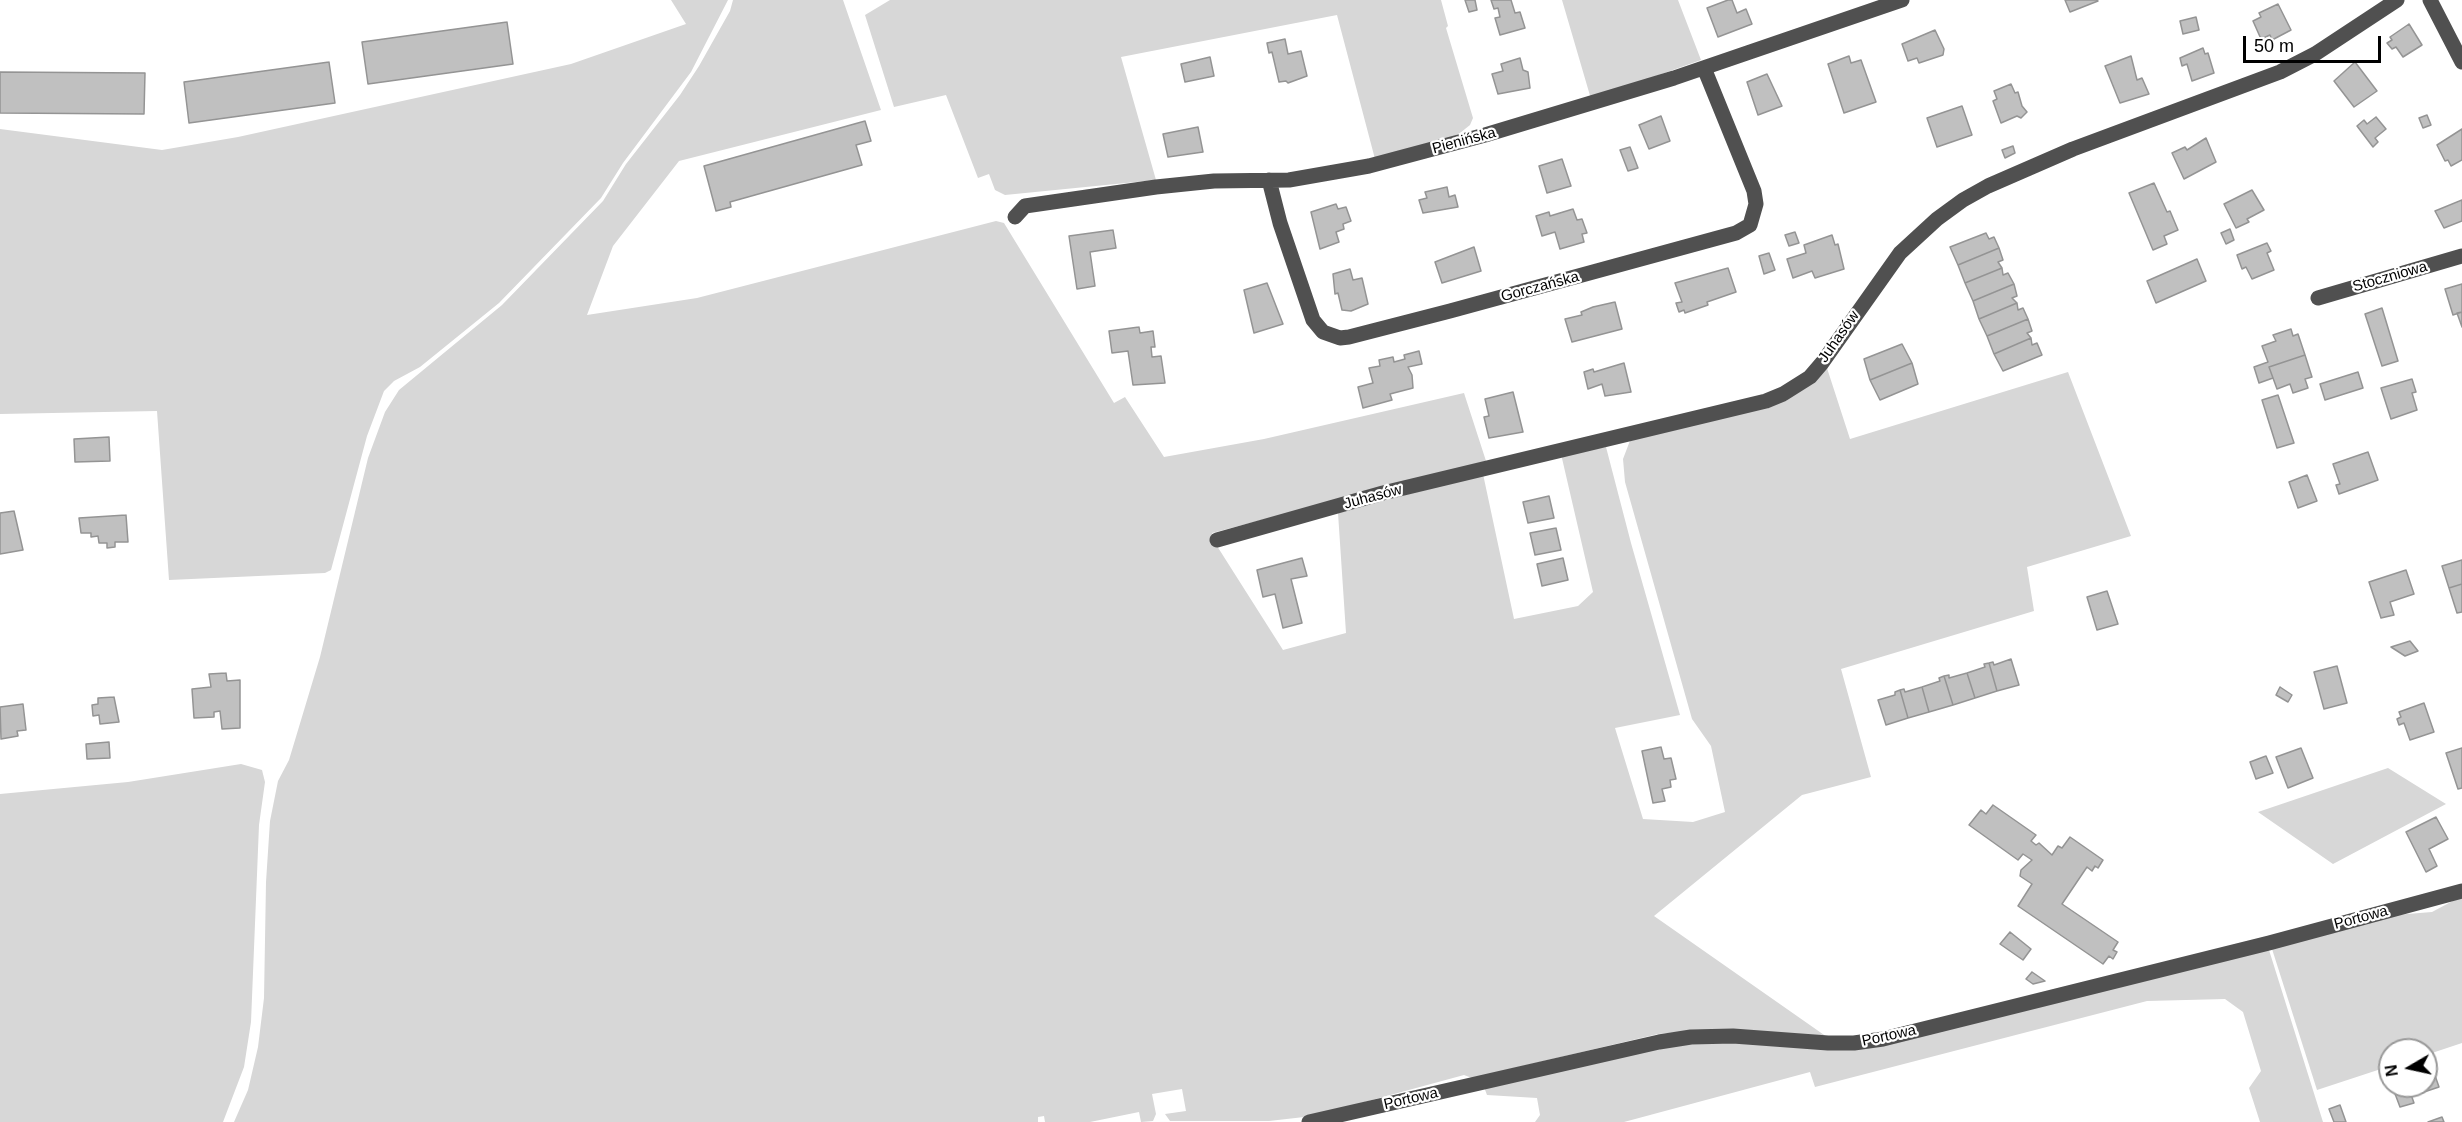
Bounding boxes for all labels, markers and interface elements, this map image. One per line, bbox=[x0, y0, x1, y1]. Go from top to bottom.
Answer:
scale bar bbox=[2246, 24, 2384, 62]
text: 50 m bbox=[2254, 36, 2294, 56]
street label: Pienińska bbox=[1430, 124, 1498, 158]
street label: Stoczniowa bbox=[2351, 258, 2429, 296]
street label: Gorczańska bbox=[1499, 268, 1581, 306]
street label: Juhasów bbox=[1815, 308, 1863, 366]
street label: Juhasów bbox=[1342, 481, 1404, 513]
street label: Portowa bbox=[2332, 902, 2390, 934]
street label: Portowa bbox=[1860, 1021, 1918, 1051]
north arrow bbox=[2378, 1038, 2438, 1098]
text: N bbox=[2382, 1064, 2401, 1078]
street label: Portowa bbox=[1382, 1084, 1440, 1114]

